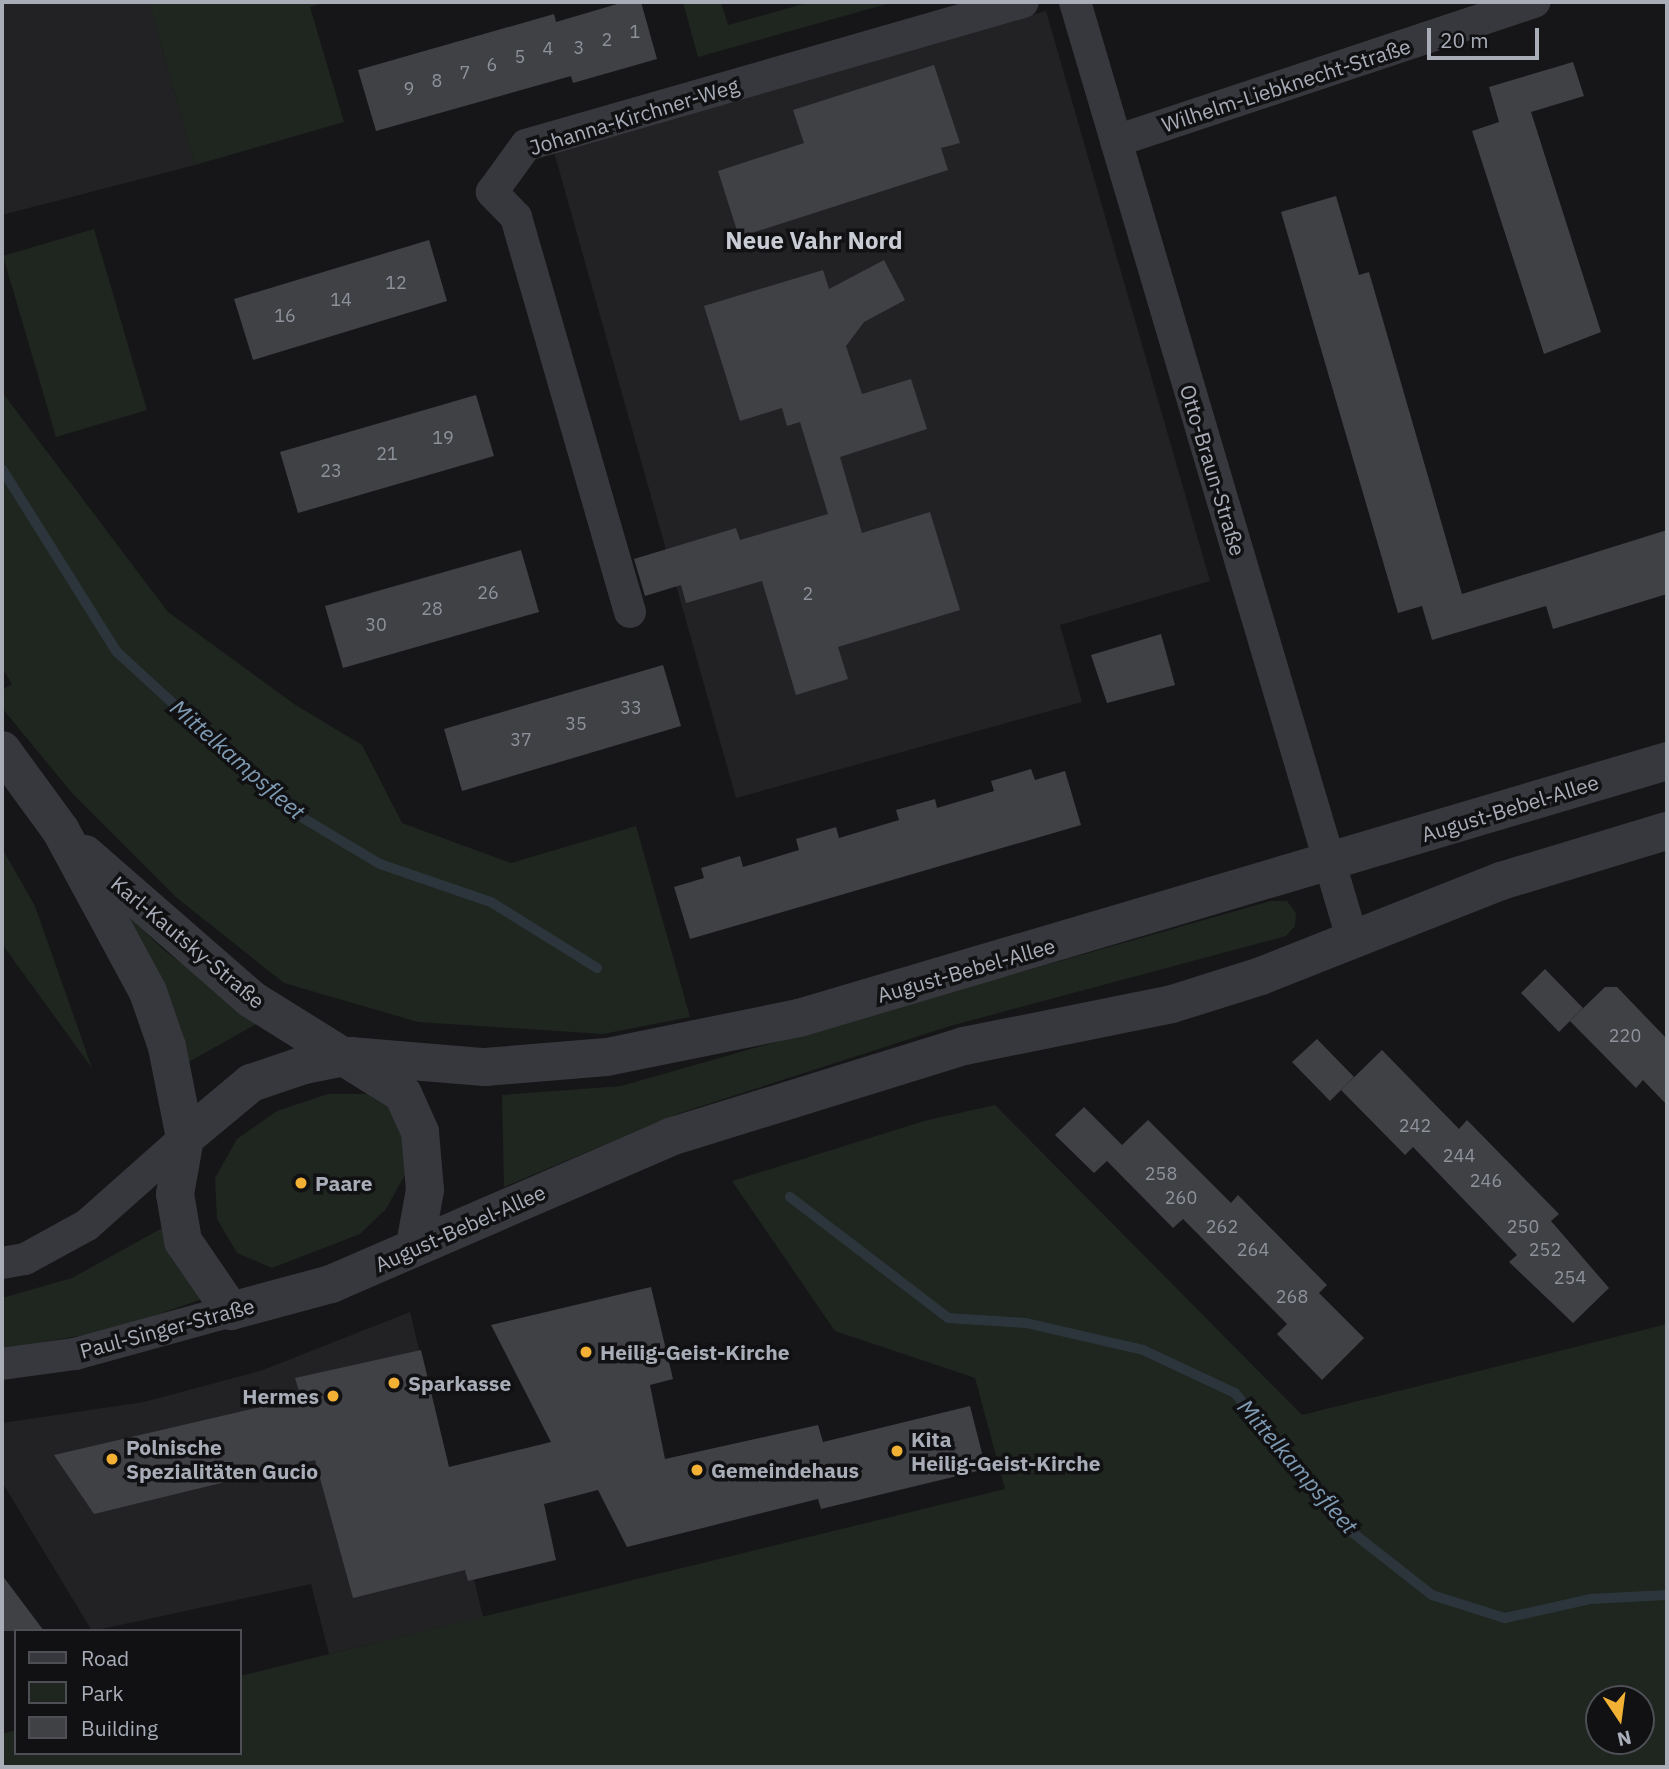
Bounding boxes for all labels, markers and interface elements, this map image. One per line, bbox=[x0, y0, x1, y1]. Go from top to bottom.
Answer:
scale bar bbox=[1431, 14, 1543, 58]
house number: 1 bbox=[630, 21, 640, 43]
text: 20 m bbox=[1440, 26, 1489, 54]
house number: 2 bbox=[602, 29, 612, 51]
street label: Wilhelm-Liebknecht-Straße bbox=[1158, 33, 1414, 137]
house number: 3 bbox=[574, 37, 584, 59]
house number: 4 bbox=[543, 38, 553, 60]
house number: 5 bbox=[515, 46, 525, 68]
house number: 6 bbox=[487, 54, 497, 76]
house number: 7 bbox=[460, 62, 470, 84]
house number: 8 bbox=[432, 70, 442, 92]
street label: Johanna-Kirchner-Weg bbox=[526, 72, 742, 160]
house number: 9 bbox=[404, 78, 414, 100]
district label: Neue Vahr Nord bbox=[725, 227, 903, 255]
house number: 12 bbox=[385, 272, 407, 294]
house number: 14 bbox=[330, 289, 352, 311]
house number: 16 bbox=[274, 305, 296, 327]
street label: Otto-Braun-Straße bbox=[1175, 381, 1251, 559]
house number: 19 bbox=[432, 427, 454, 449]
house number: 21 bbox=[376, 443, 398, 465]
house number: 23 bbox=[320, 460, 342, 482]
house number: 26 bbox=[477, 582, 499, 604]
house number: 2 bbox=[803, 583, 813, 605]
house number: 28 bbox=[421, 598, 443, 620]
house number: 30 bbox=[365, 614, 387, 636]
water label: Mittelkampsfleet bbox=[165, 693, 311, 825]
house number: 33 bbox=[620, 697, 642, 719]
house number: 35 bbox=[565, 713, 587, 735]
house number: 37 bbox=[510, 729, 532, 751]
street label: August-Bebel-Allee bbox=[1418, 769, 1602, 847]
street label: Karl-Kautsky-Straße bbox=[106, 871, 270, 1013]
street label: August-Bebel-Allee bbox=[874, 933, 1058, 1007]
house number: 220 bbox=[1609, 1025, 1641, 1047]
house number: 242 bbox=[1399, 1115, 1431, 1137]
house number: 244 bbox=[1443, 1145, 1475, 1167]
house number: 258 bbox=[1145, 1163, 1177, 1185]
place label: Paare bbox=[315, 1170, 373, 1196]
house number: 246 bbox=[1470, 1170, 1502, 1192]
marker: Paare bbox=[293, 1175, 309, 1191]
street label: August-Bebel-Allee bbox=[371, 1179, 549, 1277]
house number: 260 bbox=[1165, 1187, 1197, 1209]
house number: 262 bbox=[1206, 1216, 1238, 1238]
house number: 250 bbox=[1507, 1216, 1539, 1238]
house number: 264 bbox=[1237, 1239, 1269, 1261]
house number: 252 bbox=[1529, 1239, 1561, 1261]
house number: 254 bbox=[1554, 1267, 1586, 1289]
house number: 268 bbox=[1276, 1286, 1308, 1308]
street label: Paul-Singer-Straße bbox=[77, 1293, 257, 1363]
place label: Heilig-Geist-Kirche bbox=[600, 1339, 790, 1365]
marker: Heilig-Geist-Kirche bbox=[578, 1344, 594, 1360]
place label: Sparkasse bbox=[408, 1370, 511, 1396]
marker: Sparkasse bbox=[386, 1375, 402, 1391]
place label: Hermes bbox=[242, 1383, 319, 1409]
marker: Hermes bbox=[325, 1388, 341, 1404]
water label: Mittelkampsfleet bbox=[1232, 1393, 1364, 1539]
place label: Kita Heilig-Geist-Kirche bbox=[911, 1426, 1101, 1476]
place label: Polnische Spezialitäten Gucio bbox=[126, 1434, 318, 1484]
marker: Kita Heilig-Geist-Kirche bbox=[889, 1443, 905, 1459]
marker: Polnische Spezialitäten Gucio bbox=[104, 1451, 120, 1467]
place label: Gemeindehaus bbox=[711, 1457, 859, 1483]
marker: Gemeindehaus bbox=[689, 1462, 705, 1478]
legend bbox=[14, 1629, 242, 1755]
text: Road bbox=[81, 1644, 129, 1672]
text: Park bbox=[81, 1679, 124, 1707]
north arrow bbox=[1585, 1685, 1655, 1755]
text: Building bbox=[81, 1714, 158, 1742]
text: N bbox=[1615, 1725, 1634, 1752]

